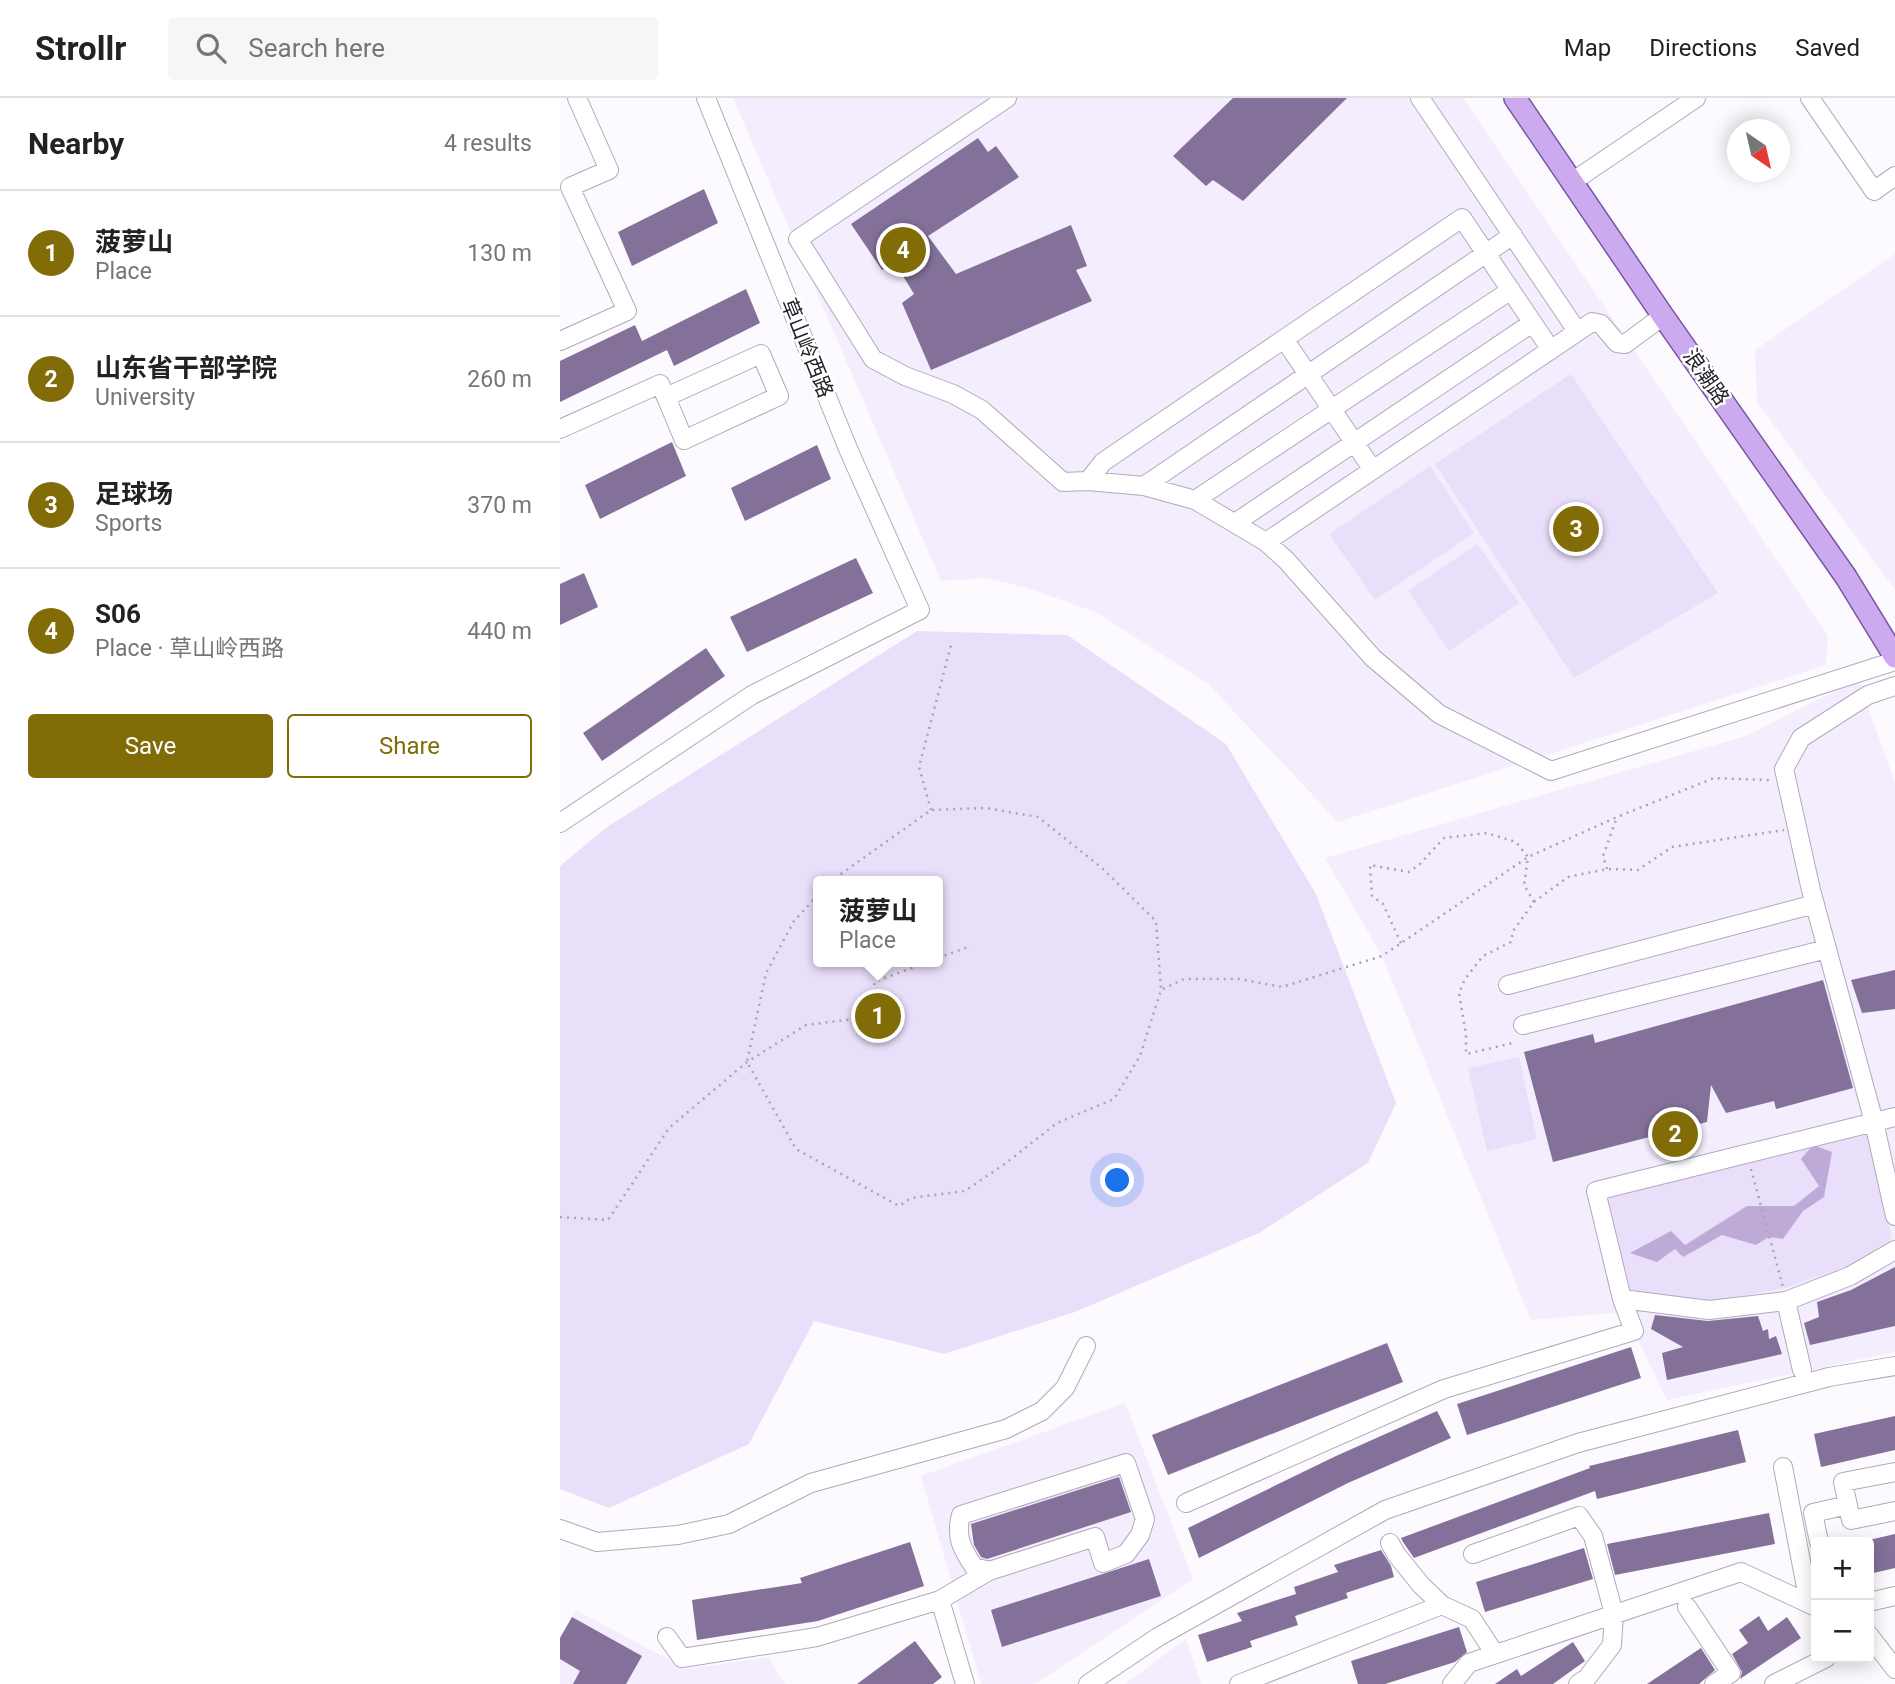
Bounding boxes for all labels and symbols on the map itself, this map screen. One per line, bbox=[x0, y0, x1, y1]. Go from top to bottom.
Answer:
north arrow bbox=[1727, 119, 1790, 182]
pin: 4 bbox=[880, 224, 926, 276]
street label: 草山岭西路 bbox=[776, 295, 838, 401]
street label: 浪潮路 bbox=[1678, 344, 1734, 410]
pin: 3 bbox=[1553, 503, 1599, 555]
pin: 1 bbox=[855, 990, 901, 1042]
pin: 2 bbox=[1652, 1108, 1698, 1160]
your location bbox=[1100, 1163, 1134, 1197]

